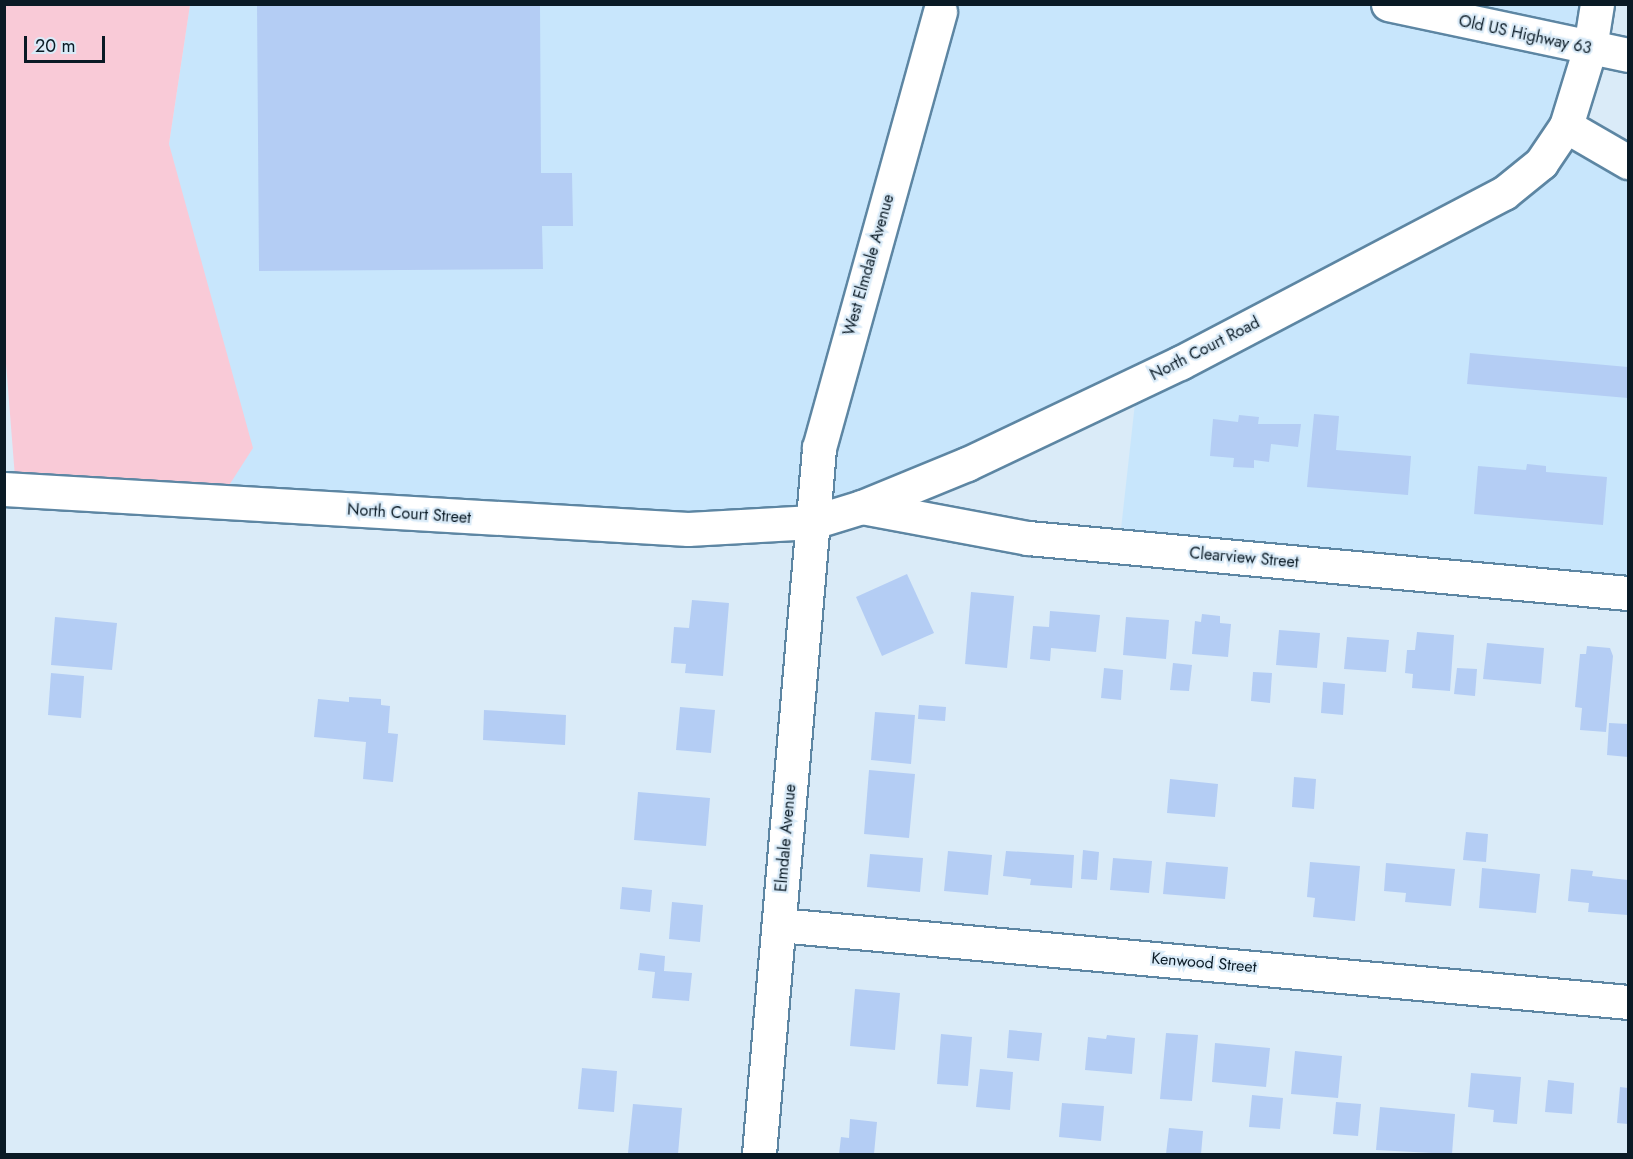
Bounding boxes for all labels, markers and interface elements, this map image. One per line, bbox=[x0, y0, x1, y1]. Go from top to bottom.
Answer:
street label: Old US Highway 63 bbox=[1457, 12, 1593, 58]
scale bar bbox=[27, 24, 108, 62]
text: 20 m bbox=[35, 33, 75, 59]
street label: West Elmdale Avenue bbox=[840, 192, 898, 338]
street label: North Court Road bbox=[1147, 313, 1263, 385]
street label: North Court Street bbox=[346, 500, 472, 528]
street label: Clearview Street bbox=[1189, 544, 1299, 572]
street label: Elmdale Avenue bbox=[772, 783, 800, 893]
street label: Kenwood Street bbox=[1151, 949, 1257, 977]

